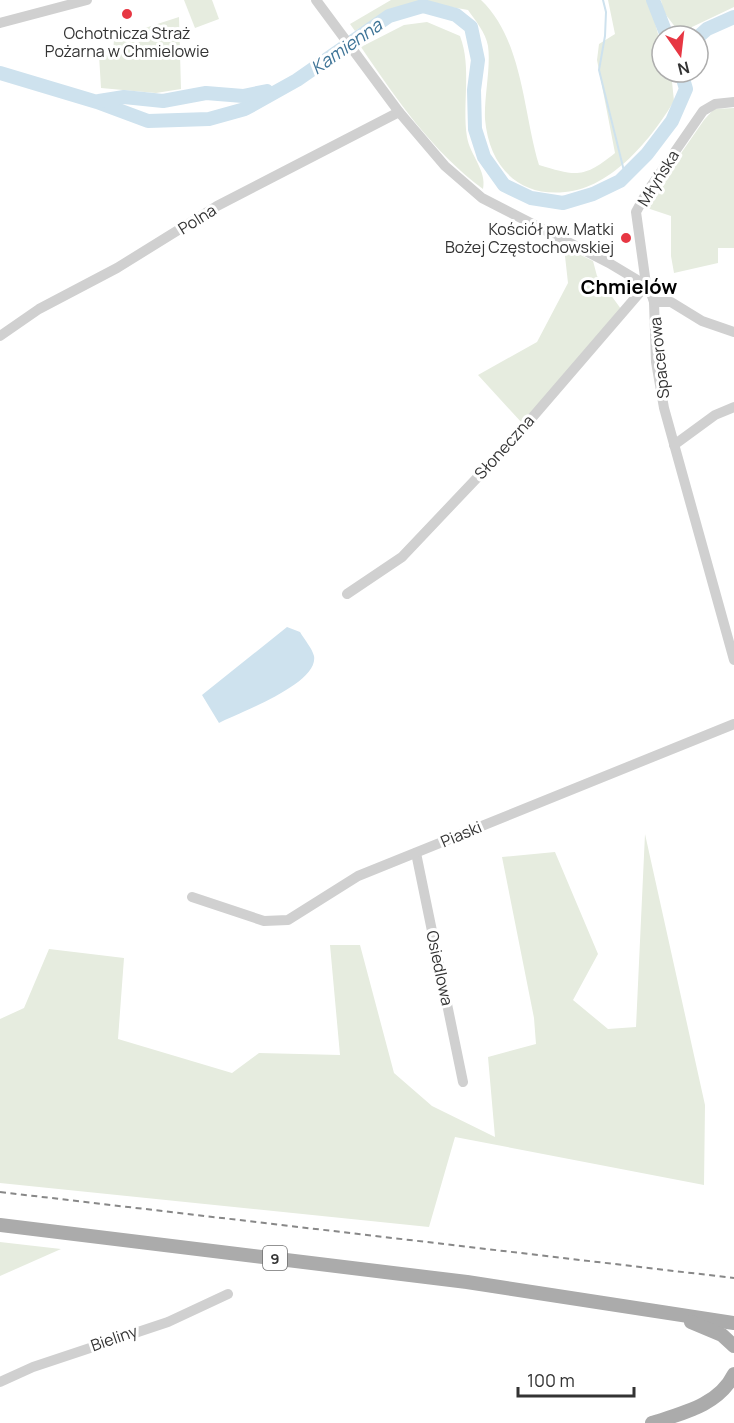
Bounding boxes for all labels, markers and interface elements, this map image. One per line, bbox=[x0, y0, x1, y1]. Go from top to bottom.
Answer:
marker: Ochotnicza Straż Pożarna w Chmielowie bbox=[120, 7, 134, 21]
water label: Kamienna bbox=[306, 12, 387, 79]
place label: Ochotnicza Straż Pożarna w Chmielowie bbox=[45, 22, 209, 62]
north arrow bbox=[650, 24, 710, 84]
text: N bbox=[675, 56, 692, 81]
street label: Młyńska bbox=[632, 146, 684, 210]
street label: Polna bbox=[174, 199, 220, 239]
place label: Kościół pw. Matki Bożej Częstochowskiej bbox=[445, 218, 614, 258]
marker: Kościół pw. Matki Bożej Częstochowskiej bbox=[619, 231, 633, 245]
district label: Chmielów bbox=[581, 273, 677, 300]
street label: Spacerowa bbox=[644, 316, 674, 400]
street label: Słoneczna bbox=[469, 410, 539, 484]
street label: Piaski bbox=[437, 816, 485, 852]
street label: Osiedlowa bbox=[421, 928, 459, 1008]
road number: 9 bbox=[263, 1246, 287, 1270]
street label: Bieliny bbox=[88, 1320, 141, 1356]
scale bar bbox=[518, 1360, 634, 1398]
text: 100 m bbox=[527, 1368, 575, 1392]

